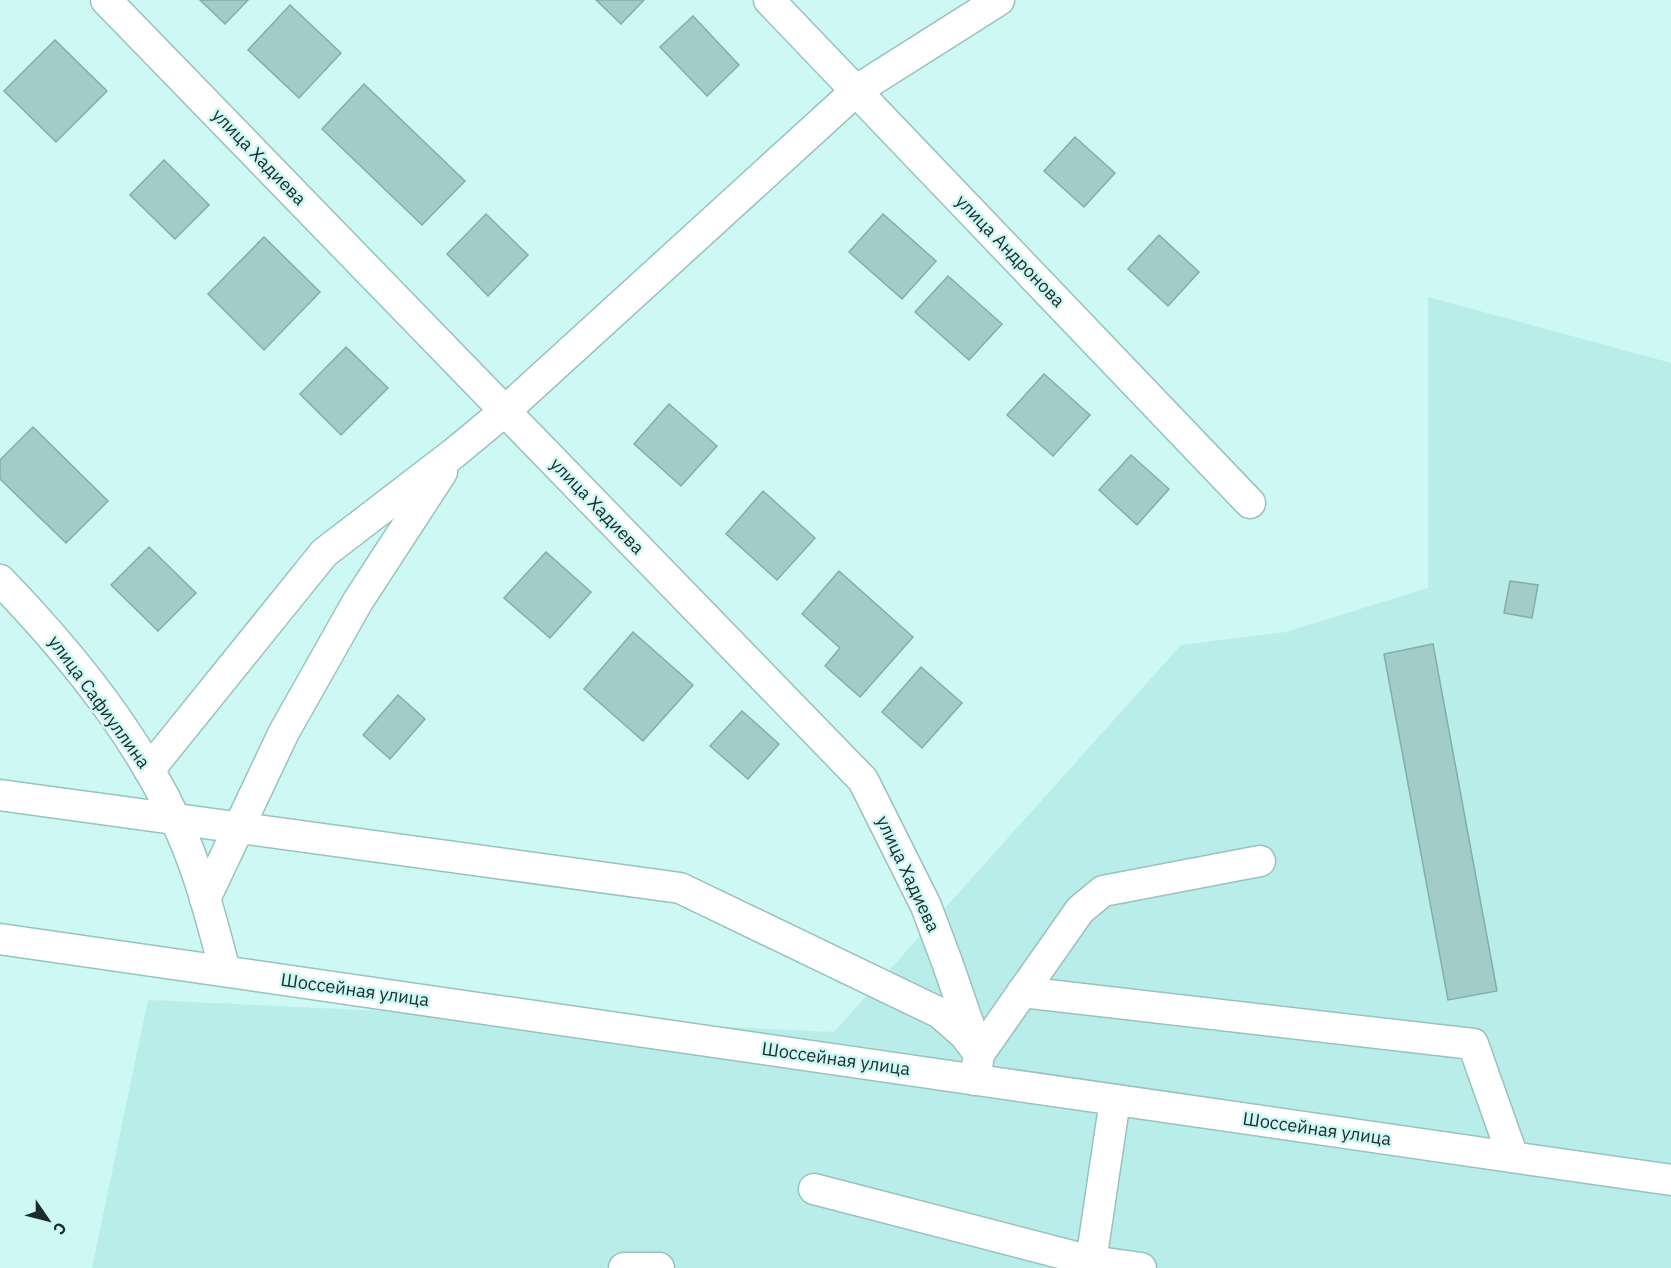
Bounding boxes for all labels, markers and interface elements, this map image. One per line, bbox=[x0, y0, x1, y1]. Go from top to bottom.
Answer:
street label: улица Хадиева bbox=[207, 103, 312, 210]
street label: улица Андронова bbox=[951, 190, 1070, 312]
street label: улица Хадиева bbox=[545, 452, 650, 559]
street label: улица Сафиуллина bbox=[43, 631, 156, 773]
street label: улица Хадиева bbox=[871, 812, 946, 936]
street label: Шоссейная улица bbox=[279, 968, 431, 1011]
street label: Шоссейная улица bbox=[760, 1037, 912, 1080]
street label: Шоссейная улица bbox=[1241, 1107, 1393, 1150]
north arrow bbox=[18, 1190, 78, 1250]
text: С bbox=[49, 1219, 71, 1239]

